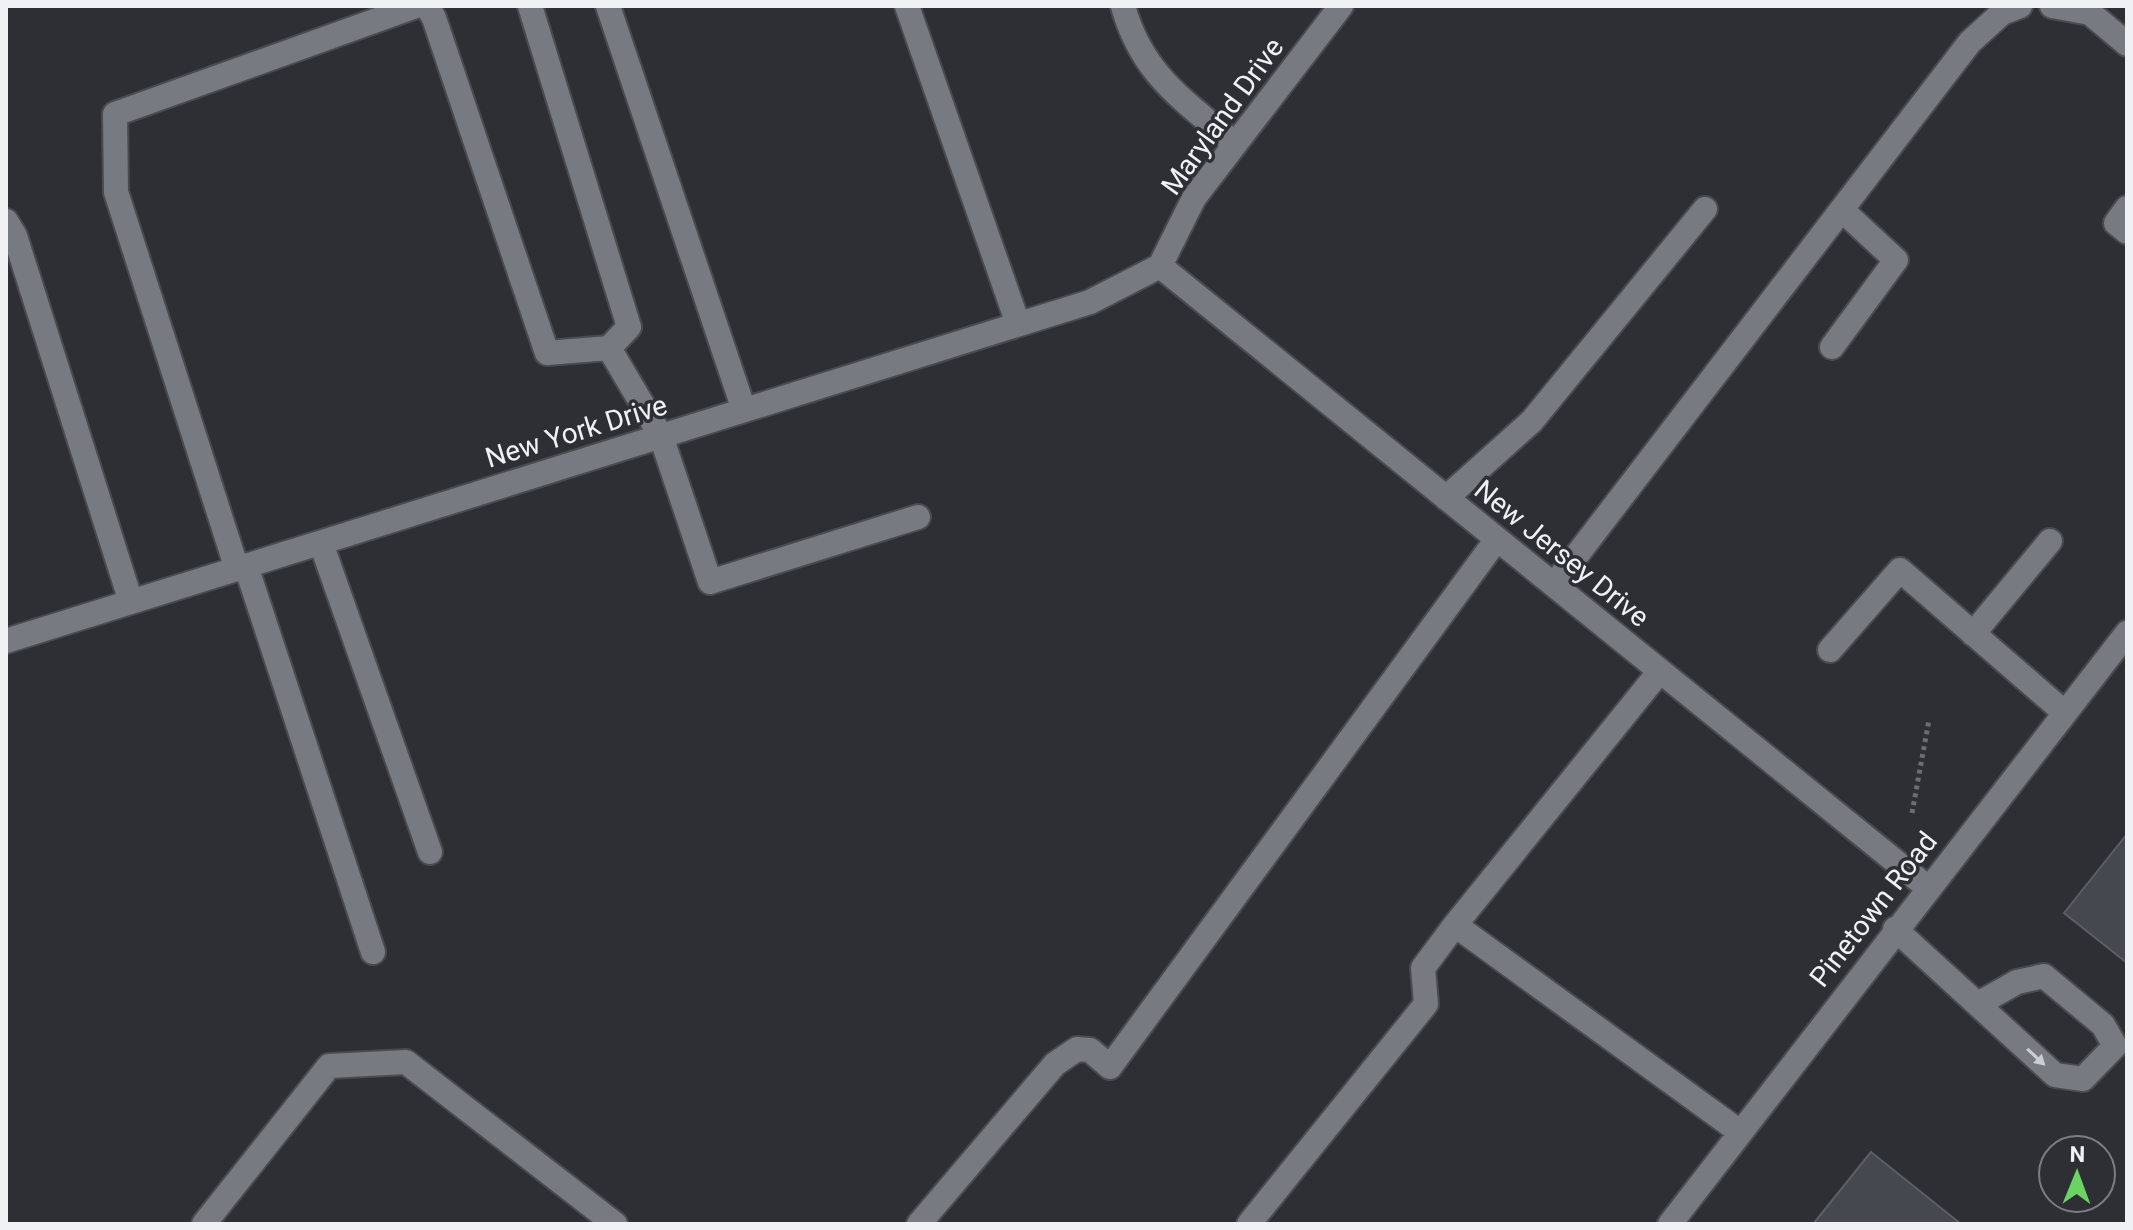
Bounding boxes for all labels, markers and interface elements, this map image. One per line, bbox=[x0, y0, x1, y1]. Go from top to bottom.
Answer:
street label: Maryland Drive bbox=[1154, 31, 1290, 201]
street label: New York Drive bbox=[481, 388, 671, 475]
street label: New Jersey Drive bbox=[1468, 473, 1656, 634]
street label: Pinetown Road bbox=[1803, 825, 1944, 993]
one-way arrow bbox=[2026, 1048, 2045, 1066]
north arrow bbox=[2037, 1134, 2117, 1214]
text: N bbox=[2069, 1142, 2085, 1167]

